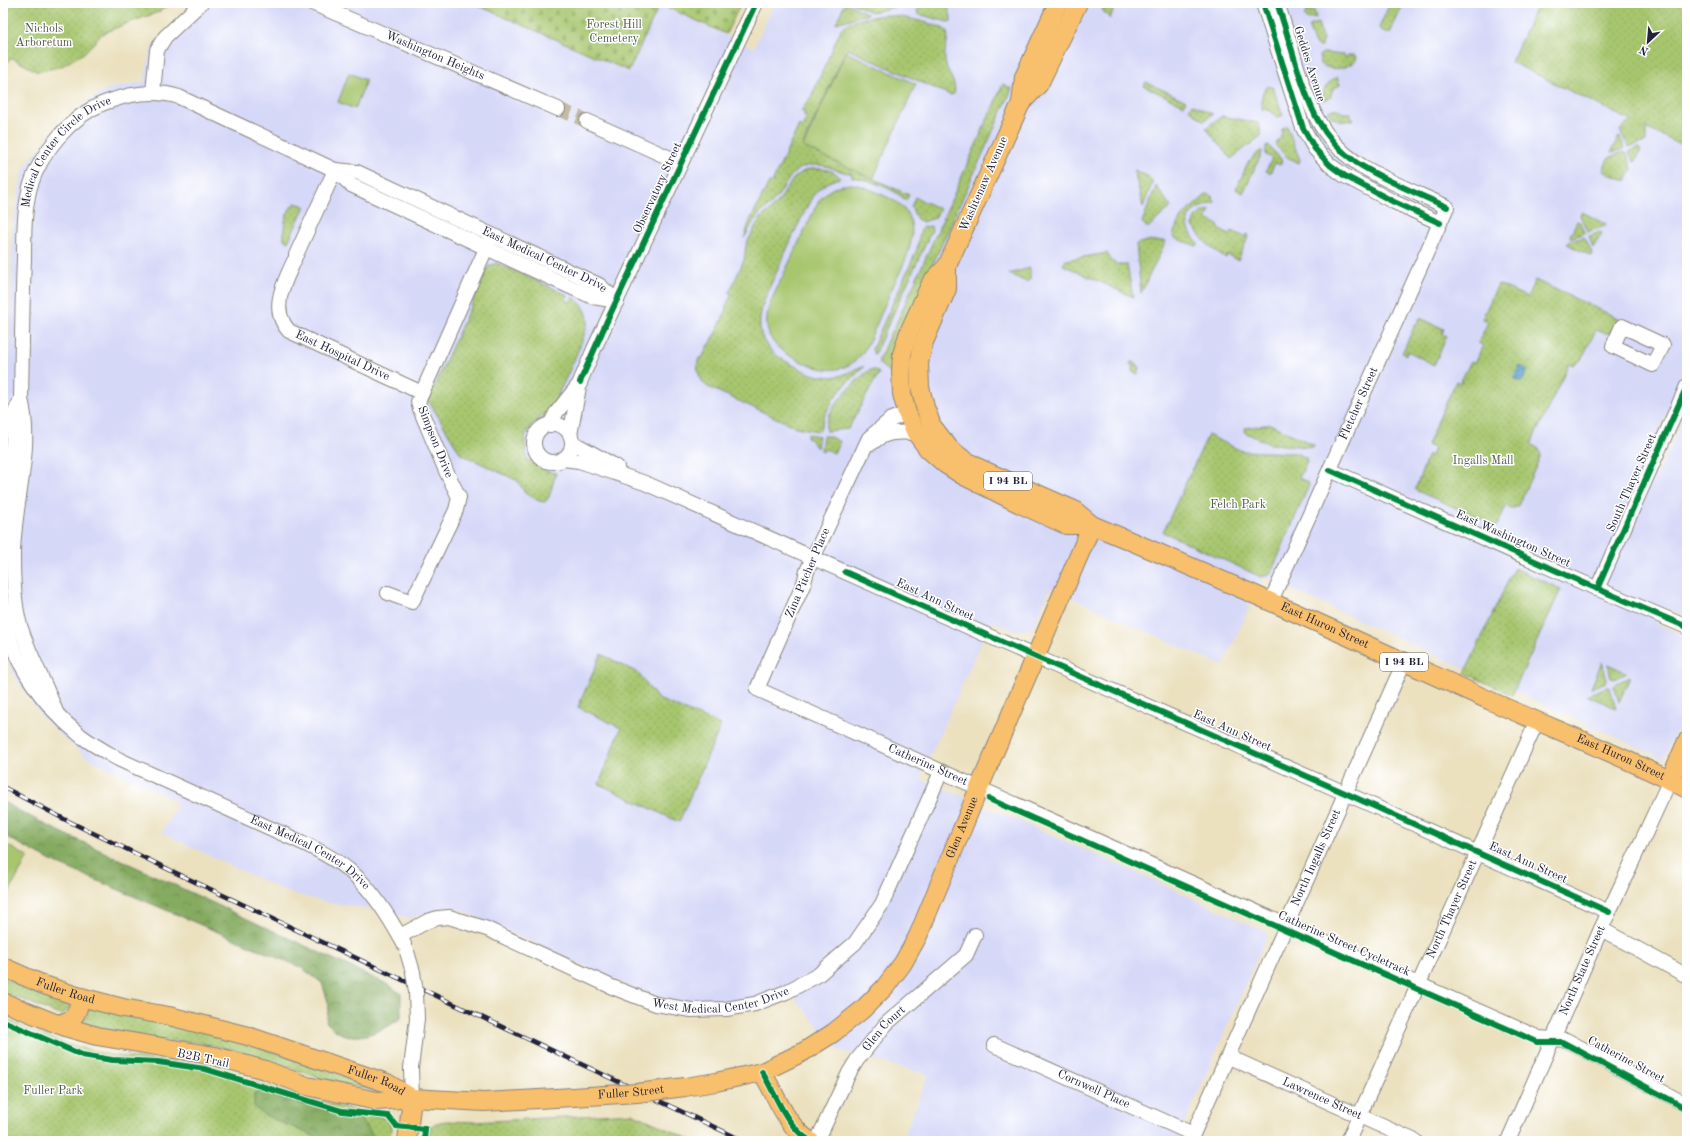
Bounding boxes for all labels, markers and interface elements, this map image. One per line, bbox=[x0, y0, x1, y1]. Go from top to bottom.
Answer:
park label: Forest Hill Cemetery bbox=[586, 19, 642, 45]
north arrow bbox=[1628, 22, 1668, 62]
park label: Nichols Arboretum bbox=[16, 23, 73, 49]
street label: Geddes Avenue bbox=[1291, 25, 1327, 104]
street label: Washington Heights bbox=[384, 29, 486, 83]
text: N bbox=[1638, 43, 1650, 56]
street label: Medical Center Circle Drive bbox=[20, 95, 113, 209]
street label: Washtenaw Avenue bbox=[958, 134, 1010, 233]
street label: Observatory Street bbox=[632, 141, 684, 235]
street label: East Medical Center Drive bbox=[480, 225, 610, 295]
street label: East Hospital Drive bbox=[293, 329, 392, 383]
street label: Fletcher Street bbox=[1338, 365, 1381, 442]
street label: Simpson Drive bbox=[415, 404, 455, 480]
street label: South Thayer Street bbox=[1605, 432, 1659, 534]
park label: Ingalls Mall bbox=[1452, 455, 1514, 467]
road number: I 94 BL bbox=[984, 472, 1032, 490]
park label: Felch Park bbox=[1210, 499, 1266, 511]
street label: East Washington Street bbox=[1454, 508, 1572, 570]
street label: Zina Pitcher Place bbox=[784, 526, 832, 620]
street label: East Ann Street bbox=[894, 577, 976, 623]
street label: East Huron Street bbox=[1279, 601, 1371, 651]
road number: I 94 BL bbox=[1380, 653, 1428, 671]
street label: East Ann Street bbox=[1191, 708, 1273, 754]
street label: East Huron Street bbox=[1575, 733, 1667, 783]
street label: Catherine Street bbox=[886, 742, 969, 788]
street label: Glen Avenue bbox=[945, 795, 981, 860]
street label: North Ingalls Street bbox=[1290, 808, 1343, 908]
street label: East Medical Center Drive bbox=[248, 814, 372, 892]
street label: East Ann Street bbox=[1487, 840, 1569, 886]
street label: North Thayer Street bbox=[1425, 858, 1480, 960]
street label: Catherine Street Cycletrack bbox=[1276, 909, 1412, 979]
street label: North State Street bbox=[1558, 924, 1608, 1017]
street label: Fuller Road bbox=[34, 976, 96, 1006]
street label: West Medical Center Drive bbox=[651, 985, 791, 1016]
street label: Glen Court bbox=[861, 1004, 908, 1054]
street label: Catherine Street bbox=[1585, 1035, 1667, 1085]
street label: B2B Trail bbox=[176, 1048, 230, 1070]
street label: Fuller Road bbox=[345, 1064, 407, 1098]
street label: Cornwell Place bbox=[1056, 1068, 1132, 1111]
street label: Lawrence Street bbox=[1280, 1076, 1364, 1122]
street label: Fuller Street bbox=[597, 1084, 665, 1101]
park label: Fuller Park bbox=[23, 1085, 83, 1097]

